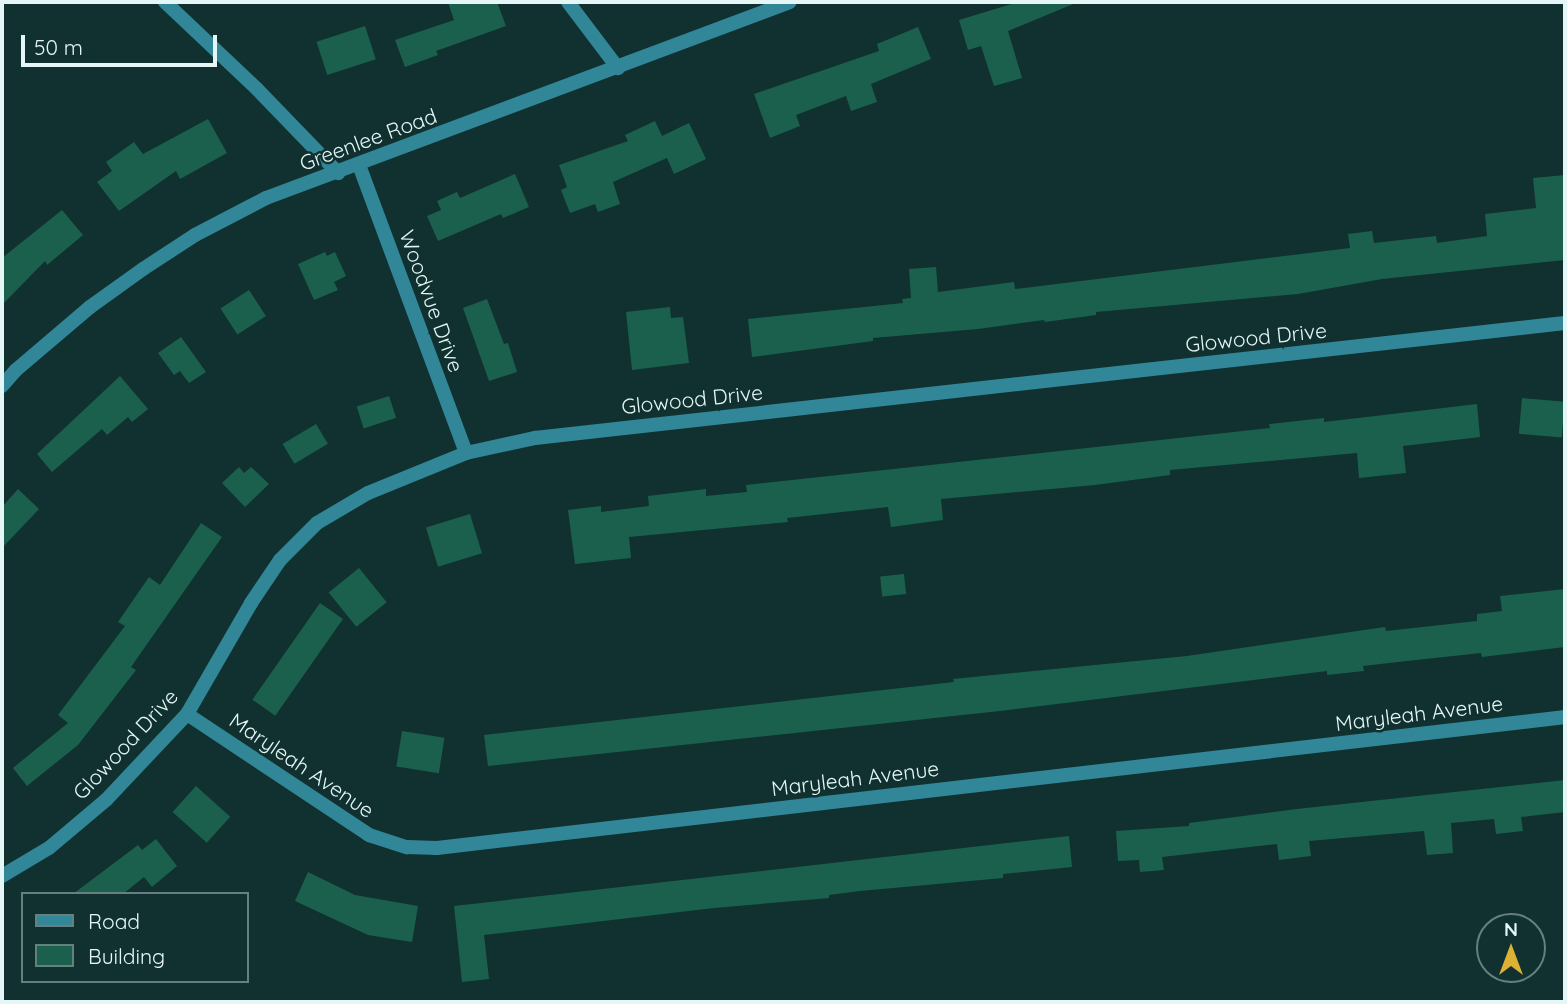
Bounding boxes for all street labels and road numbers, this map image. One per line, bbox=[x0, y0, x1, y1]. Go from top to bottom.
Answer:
street label: Greenlee Road bbox=[296, 102, 440, 176]
street label: Woodvue Drive bbox=[395, 227, 469, 375]
street label: Glowood Drive bbox=[1184, 317, 1328, 357]
street label: Glowood Drive bbox=[620, 379, 764, 419]
street label: Glowood Drive bbox=[67, 683, 183, 805]
street label: Maryleah Avenue bbox=[1334, 690, 1504, 736]
street label: Maryleah Avenue bbox=[225, 707, 379, 823]
street label: Maryleah Avenue bbox=[770, 755, 940, 801]

